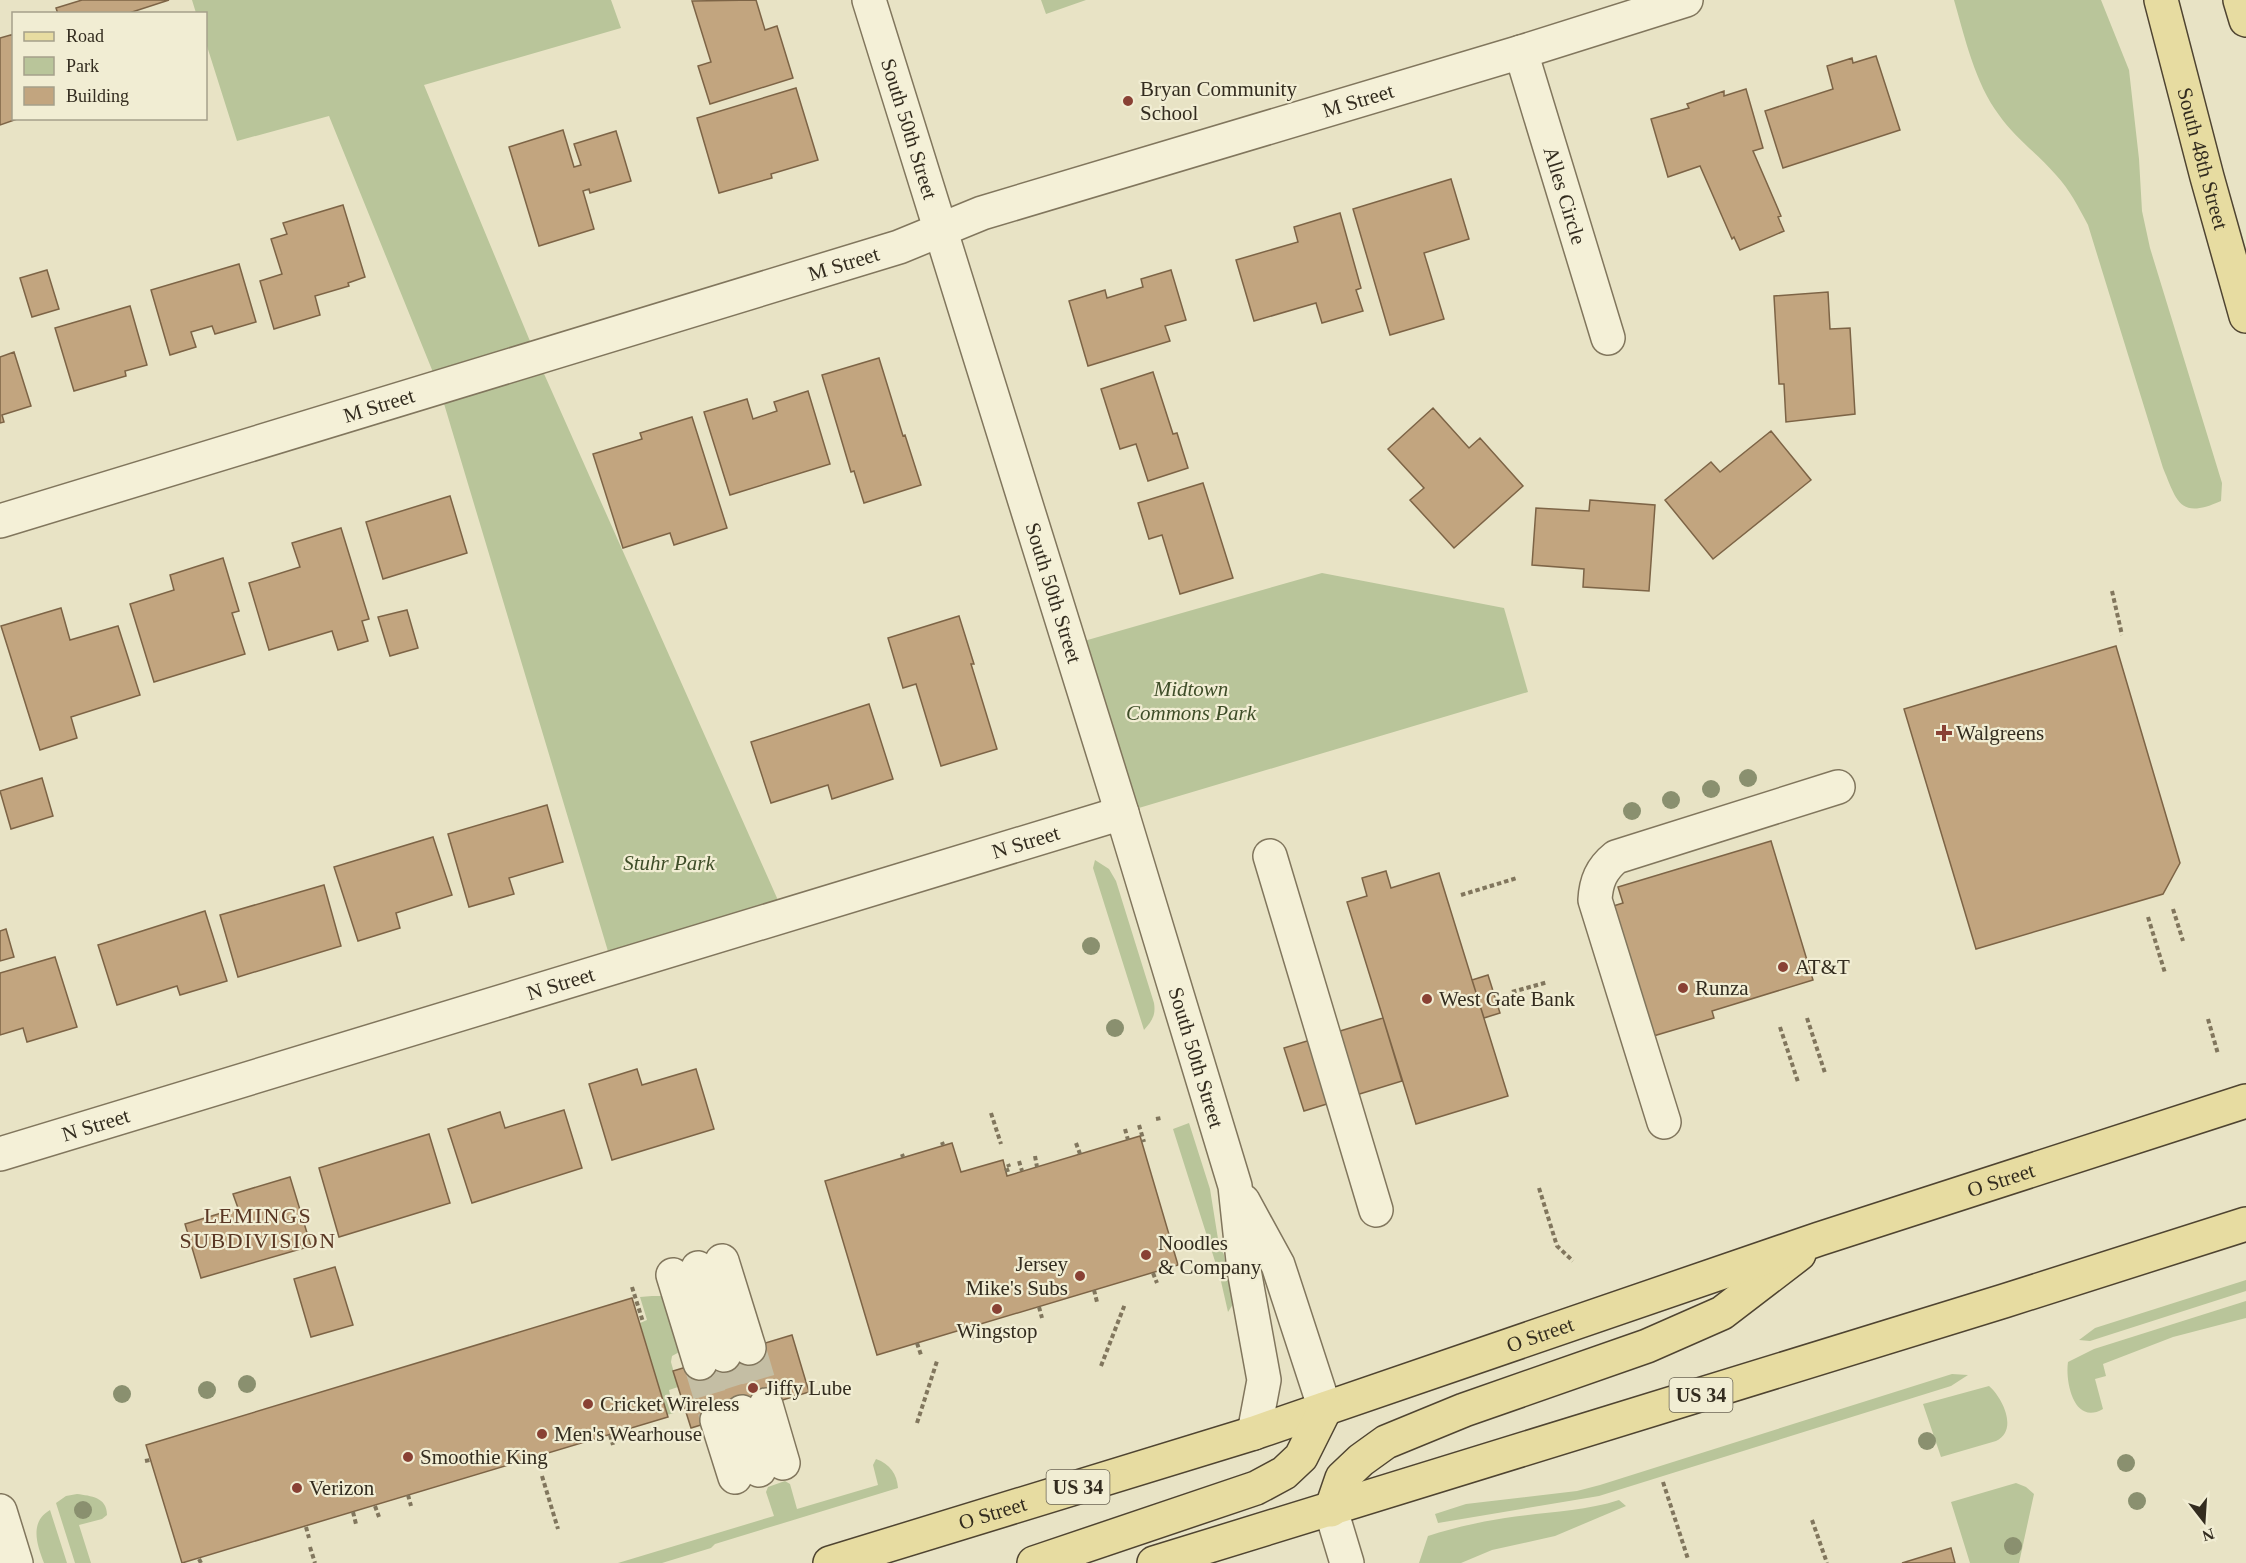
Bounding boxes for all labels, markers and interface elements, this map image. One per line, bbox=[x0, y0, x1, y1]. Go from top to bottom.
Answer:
legend bbox=[12, 12, 207, 120]
text: Road bbox=[66, 26, 104, 46]
text: Park bbox=[66, 56, 99, 76]
street label: South 50th Street bbox=[876, 56, 942, 202]
place label: Bryan Community School bbox=[1140, 77, 1297, 125]
street label: M Street bbox=[1320, 79, 1397, 123]
street label: South 48th Street bbox=[2172, 85, 2233, 232]
text: Building bbox=[66, 86, 129, 106]
marker: Bryan Community School bbox=[1121, 94, 1135, 108]
street label: Alles Circle bbox=[1538, 144, 1591, 247]
street label: M Street bbox=[805, 242, 882, 286]
street label: M Street bbox=[340, 383, 417, 428]
street label: South 50th Street bbox=[1020, 520, 1087, 666]
park label: Midtown Commons Park bbox=[1126, 677, 1257, 725]
place label: Walgreens bbox=[1956, 721, 2044, 745]
marker: Walgreens bbox=[1937, 726, 1951, 740]
street label: N Street bbox=[989, 821, 1063, 864]
park label: Stuhr Park bbox=[623, 851, 715, 875]
place label: AT&T bbox=[1795, 955, 1850, 979]
marker: AT&T bbox=[1776, 960, 1790, 974]
street label: N Street bbox=[524, 962, 598, 1005]
place label: Runza bbox=[1695, 976, 1749, 1000]
marker: Runza bbox=[1676, 981, 1690, 995]
street label: South 50th Street bbox=[1163, 984, 1229, 1131]
place label: West Gate Bank bbox=[1439, 987, 1575, 1011]
marker: West Gate Bank bbox=[1420, 992, 1434, 1006]
street label: N Street bbox=[59, 1103, 133, 1147]
street label: O Street bbox=[1964, 1158, 2038, 1202]
district label: LEMINGS SUBDIVISION bbox=[179, 1203, 337, 1253]
place label: Noodles & Company bbox=[1158, 1231, 1262, 1279]
marker: Noodles & Company bbox=[1139, 1248, 1153, 1262]
place label: Jersey Mike's Subs bbox=[966, 1252, 1068, 1300]
marker: Jersey Mike's Subs bbox=[1073, 1269, 1087, 1283]
marker: Wingstop bbox=[990, 1302, 1004, 1316]
street label: O Street bbox=[1503, 1312, 1577, 1357]
place label: Wingstop bbox=[957, 1319, 1037, 1343]
place label: Jiffy Lube bbox=[765, 1376, 852, 1400]
road number: US 34 bbox=[1670, 1378, 1732, 1412]
marker: Jiffy Lube bbox=[746, 1381, 760, 1395]
place label: Cricket Wireless bbox=[600, 1392, 739, 1416]
marker: Cricket Wireless bbox=[581, 1397, 595, 1411]
place label: Men's Wearhouse bbox=[554, 1422, 702, 1446]
marker: Men's Wearhouse bbox=[535, 1427, 549, 1441]
place label: Smoothie King bbox=[420, 1445, 548, 1469]
marker: Smoothie King bbox=[401, 1450, 415, 1464]
road number: US 34 bbox=[1046, 1470, 1110, 1504]
place label: Verizon bbox=[309, 1476, 375, 1500]
marker: Verizon bbox=[290, 1481, 304, 1495]
street label: O Street bbox=[956, 1491, 1029, 1535]
north arrow bbox=[2174, 1491, 2234, 1551]
text: N bbox=[2200, 1525, 2216, 1545]

